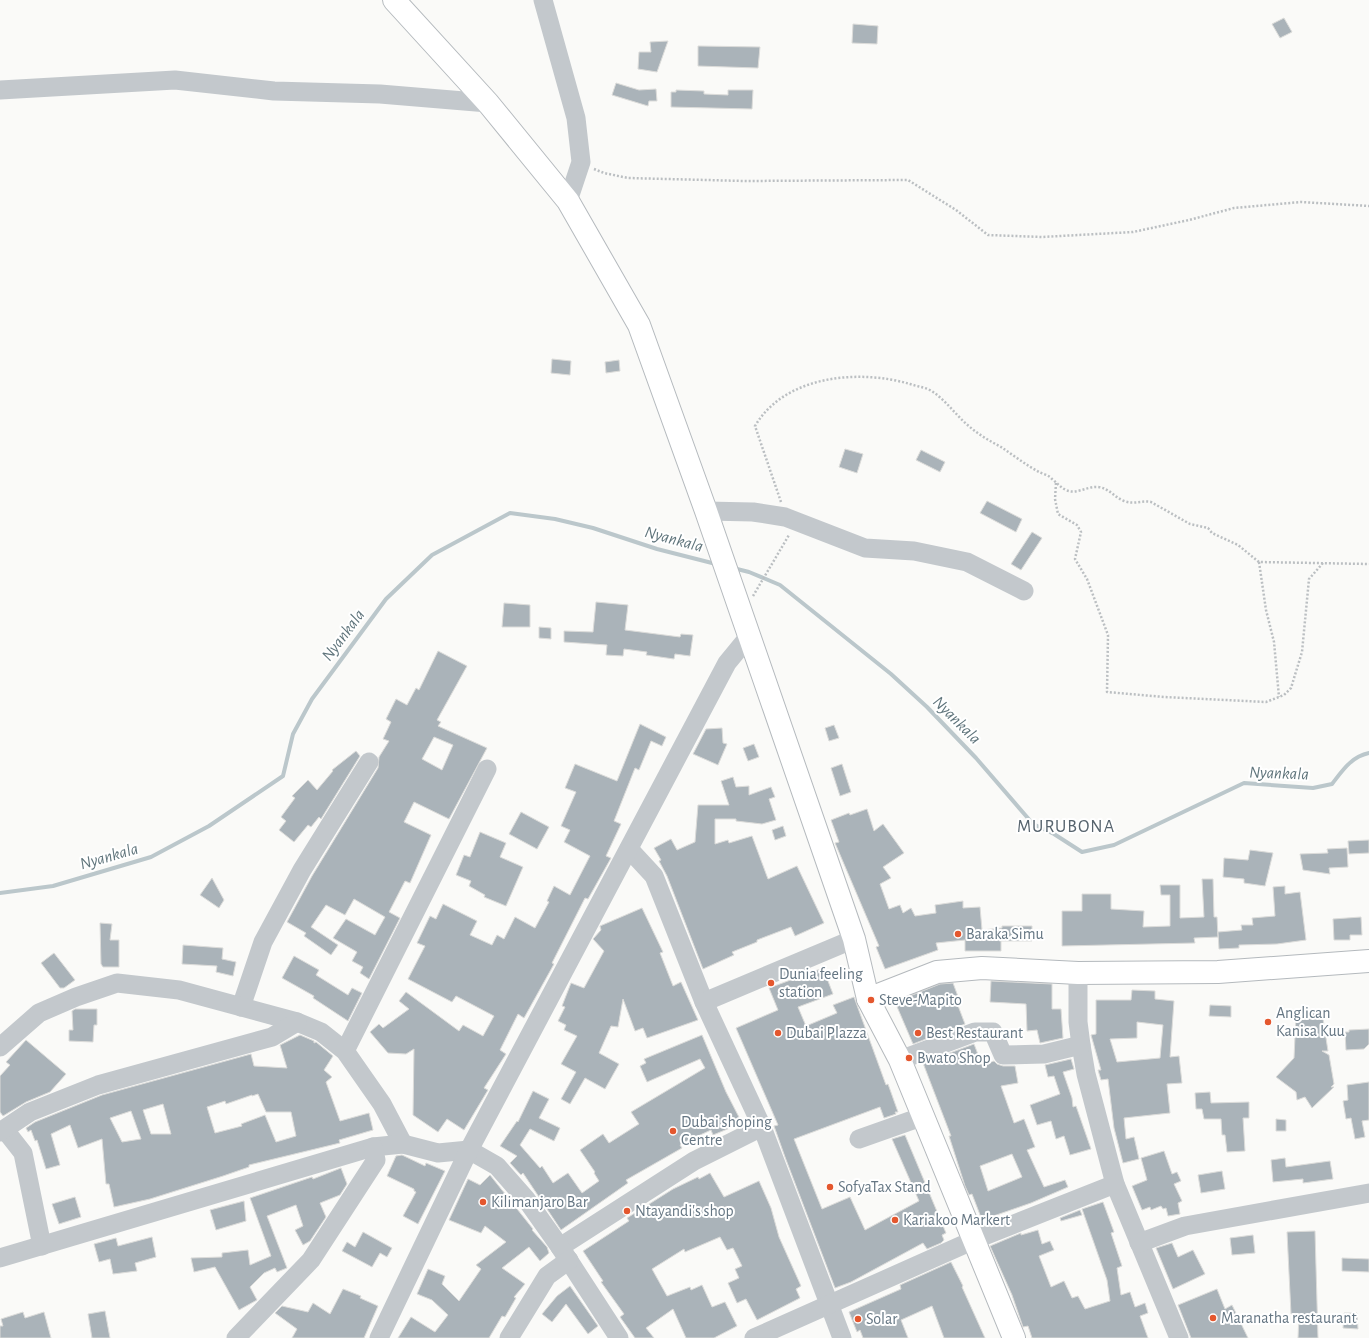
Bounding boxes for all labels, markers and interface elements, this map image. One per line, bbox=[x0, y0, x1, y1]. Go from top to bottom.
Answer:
water label: Nyankala bbox=[643, 523, 705, 555]
water label: Nyankala bbox=[318, 606, 368, 664]
water label: Nyankala bbox=[930, 693, 984, 747]
water label: Nyankala bbox=[1249, 763, 1309, 783]
district label: MURUBONA bbox=[1017, 818, 1115, 836]
water label: Nyankala bbox=[78, 840, 140, 872]
place label: Baraka Simu bbox=[966, 926, 1044, 942]
marker: Baraka Simu bbox=[953, 929, 963, 939]
place label: Dunia feeling station bbox=[779, 966, 863, 1000]
marker: Dunia feeling station bbox=[766, 978, 776, 988]
place label: Steve-Mapito bbox=[879, 992, 962, 1008]
marker: Steve-Mapito bbox=[866, 995, 876, 1005]
place label: Anglican Kanisa Kuu bbox=[1276, 1005, 1345, 1039]
marker: Anglican Kanisa Kuu bbox=[1263, 1017, 1273, 1027]
place label: Dubai Plazza bbox=[786, 1025, 867, 1041]
place label: Best Restaurant bbox=[926, 1025, 1023, 1041]
marker: Dubai Plazza bbox=[773, 1028, 783, 1038]
marker: Best Restaurant bbox=[913, 1028, 923, 1038]
place label: Bwato Shop bbox=[917, 1050, 991, 1066]
marker: Bwato Shop bbox=[904, 1053, 914, 1063]
place label: Dubai shoping Centre bbox=[681, 1114, 772, 1148]
marker: Dubai shoping Centre bbox=[668, 1126, 678, 1136]
place label: SofyaTax Stand bbox=[838, 1179, 931, 1196]
marker: SofyaTax Stand bbox=[825, 1182, 835, 1192]
place label: Kilimanjaro Bar bbox=[491, 1194, 589, 1211]
marker: Kilimanjaro Bar bbox=[478, 1197, 488, 1207]
place label: Ntayandi's shop bbox=[635, 1203, 734, 1220]
marker: Ntayandi's shop bbox=[622, 1206, 632, 1216]
place label: Kariakoo Markert bbox=[903, 1212, 1010, 1228]
marker: Kariakoo Markert bbox=[890, 1215, 900, 1225]
place label: Maranatha restaurant bbox=[1221, 1310, 1357, 1326]
place label: Solar bbox=[866, 1311, 898, 1327]
marker: Maranatha restaurant bbox=[1208, 1313, 1218, 1323]
marker: Solar bbox=[853, 1314, 863, 1324]

